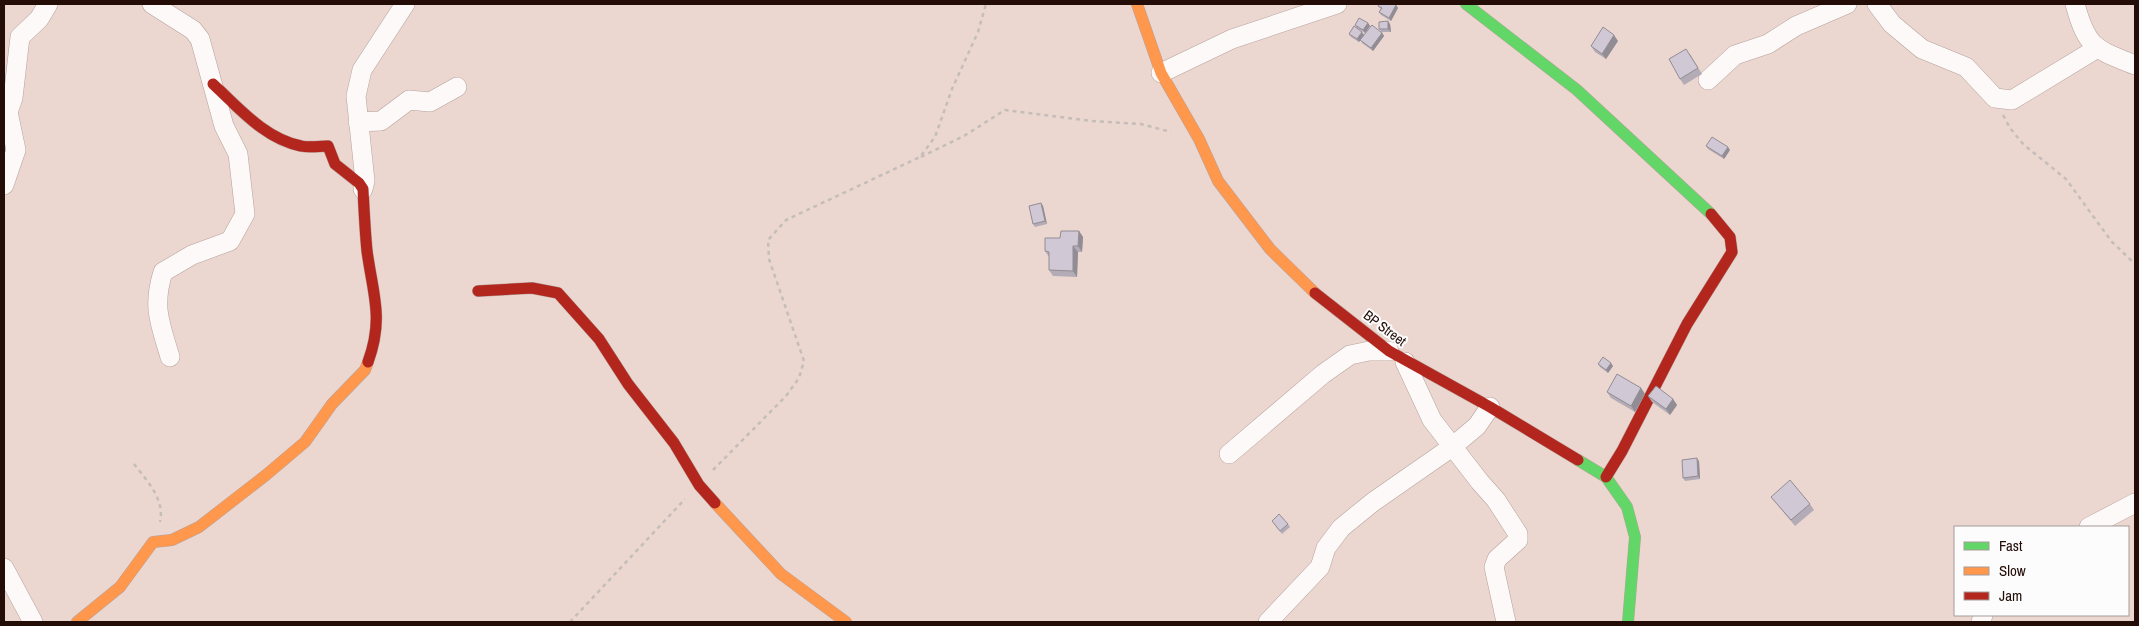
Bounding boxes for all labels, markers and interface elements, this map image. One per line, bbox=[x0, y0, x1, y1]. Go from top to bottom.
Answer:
street label: BP Street bbox=[1360, 306, 1410, 350]
legend bbox=[1954, 526, 2129, 616]
text: Fast bbox=[1999, 535, 2023, 556]
text: Slow bbox=[1999, 560, 2026, 581]
text: Jam bbox=[1999, 585, 2022, 606]

